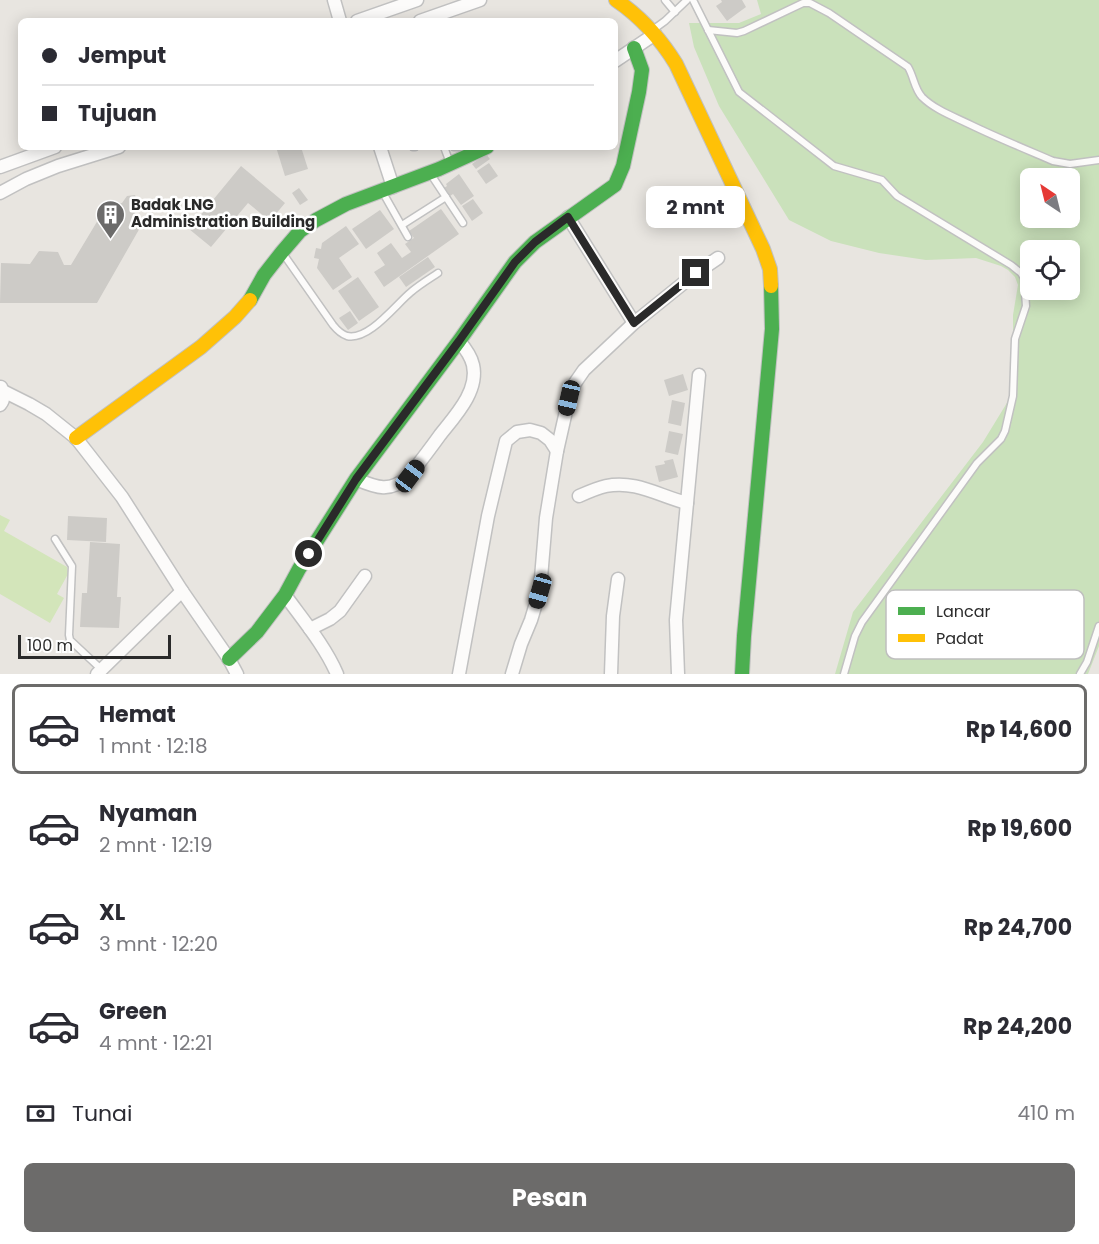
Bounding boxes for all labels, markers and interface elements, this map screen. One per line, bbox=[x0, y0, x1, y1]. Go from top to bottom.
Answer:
text: Jemput bbox=[78, 40, 166, 71]
text: Tujuan bbox=[78, 98, 157, 129]
north arrow bbox=[1020, 168, 1080, 228]
map controls bbox=[1020, 168, 1080, 300]
callout: 2 mnt bbox=[646, 186, 746, 228]
text: 2 mnt bbox=[666, 193, 725, 221]
place label: Badak LNG Administration Building bbox=[131, 194, 315, 232]
building icon: Badak LNG Administration Building bbox=[94, 198, 126, 240]
button: locate bbox=[1020, 240, 1080, 300]
route end bbox=[682, 259, 709, 286]
car bbox=[556, 378, 582, 418]
car bbox=[392, 456, 428, 496]
route start bbox=[295, 540, 322, 567]
car bbox=[526, 571, 554, 611]
legend bbox=[886, 590, 1084, 659]
text: Lancar bbox=[936, 600, 990, 623]
text: Padat bbox=[936, 627, 984, 650]
scale bar bbox=[18, 632, 171, 660]
text: 100 m bbox=[27, 634, 73, 657]
text: Hemat bbox=[99, 699, 176, 730]
icon: car bbox=[27, 702, 81, 756]
text: Rp 14,600 bbox=[966, 714, 1072, 745]
text: 1 mnt · 12:18 bbox=[99, 732, 208, 760]
text: Nyaman bbox=[99, 798, 197, 829]
icon: car bbox=[27, 801, 81, 855]
text: Rp 19,600 bbox=[967, 813, 1072, 844]
text: 2 mnt · 12:19 bbox=[99, 831, 213, 859]
text: XL bbox=[99, 897, 125, 928]
icon: car bbox=[27, 900, 81, 954]
text: Rp 24,700 bbox=[964, 912, 1072, 943]
text: 3 mnt · 12:20 bbox=[99, 930, 218, 958]
text: Green bbox=[99, 996, 167, 1027]
icon: car bbox=[27, 999, 81, 1053]
text: Rp 24,200 bbox=[963, 1011, 1072, 1042]
text: 4 mnt · 12:21 bbox=[99, 1029, 213, 1057]
icon: cash bbox=[24, 1097, 57, 1130]
text: Tunai bbox=[72, 1098, 132, 1129]
text: 410 m bbox=[1018, 1099, 1075, 1127]
button: Pesan bbox=[24, 1163, 1075, 1232]

